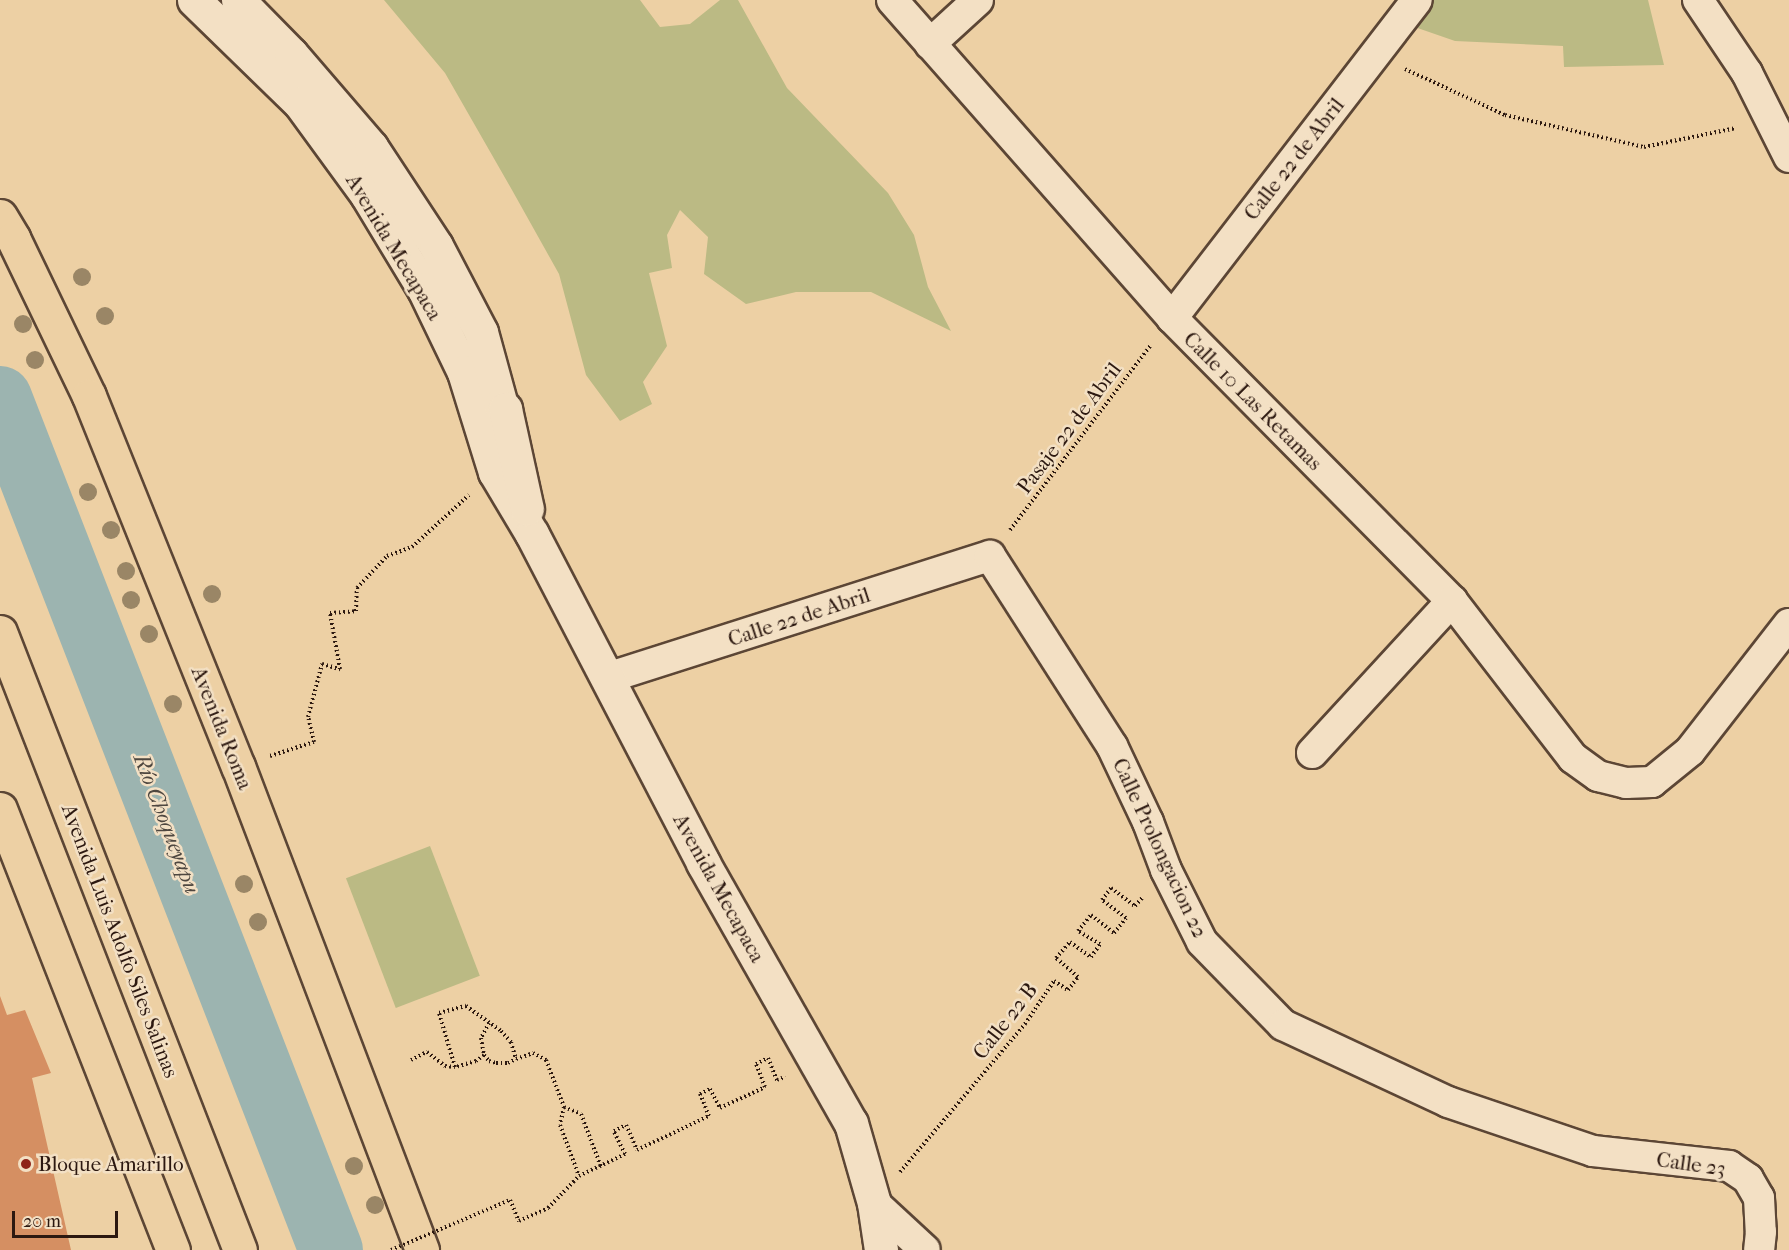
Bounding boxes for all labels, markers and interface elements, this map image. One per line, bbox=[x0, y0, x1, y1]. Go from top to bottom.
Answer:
street label: Calle 22 de Abril bbox=[1238, 93, 1350, 225]
street label: Avenida Mecapaca bbox=[340, 169, 448, 325]
street label: Calle 10 Las Retamas bbox=[1178, 326, 1328, 476]
street label: Pasaje 22 de Abril bbox=[1011, 357, 1127, 499]
street label: Calle 22 de Abril bbox=[725, 582, 873, 652]
street label: Avenida Roma bbox=[186, 663, 258, 793]
water label: Río Choqueyapu bbox=[127, 750, 205, 898]
street label: Calle Prolongacion 22 bbox=[1107, 754, 1213, 942]
street label: Avenida Luis Adolfo Siles Salinas bbox=[56, 801, 184, 1081]
street label: Avenida Mecapaca bbox=[668, 809, 770, 967]
street label: Calle 22 B bbox=[967, 978, 1043, 1064]
street label: Calle 23 bbox=[1655, 1147, 1727, 1181]
place label: Bloque Amarillo bbox=[38, 1151, 184, 1177]
marker: Bloque Amarillo bbox=[19, 1157, 33, 1171]
scale bar bbox=[15, 1199, 122, 1237]
text: 20 m bbox=[23, 1211, 61, 1232]

